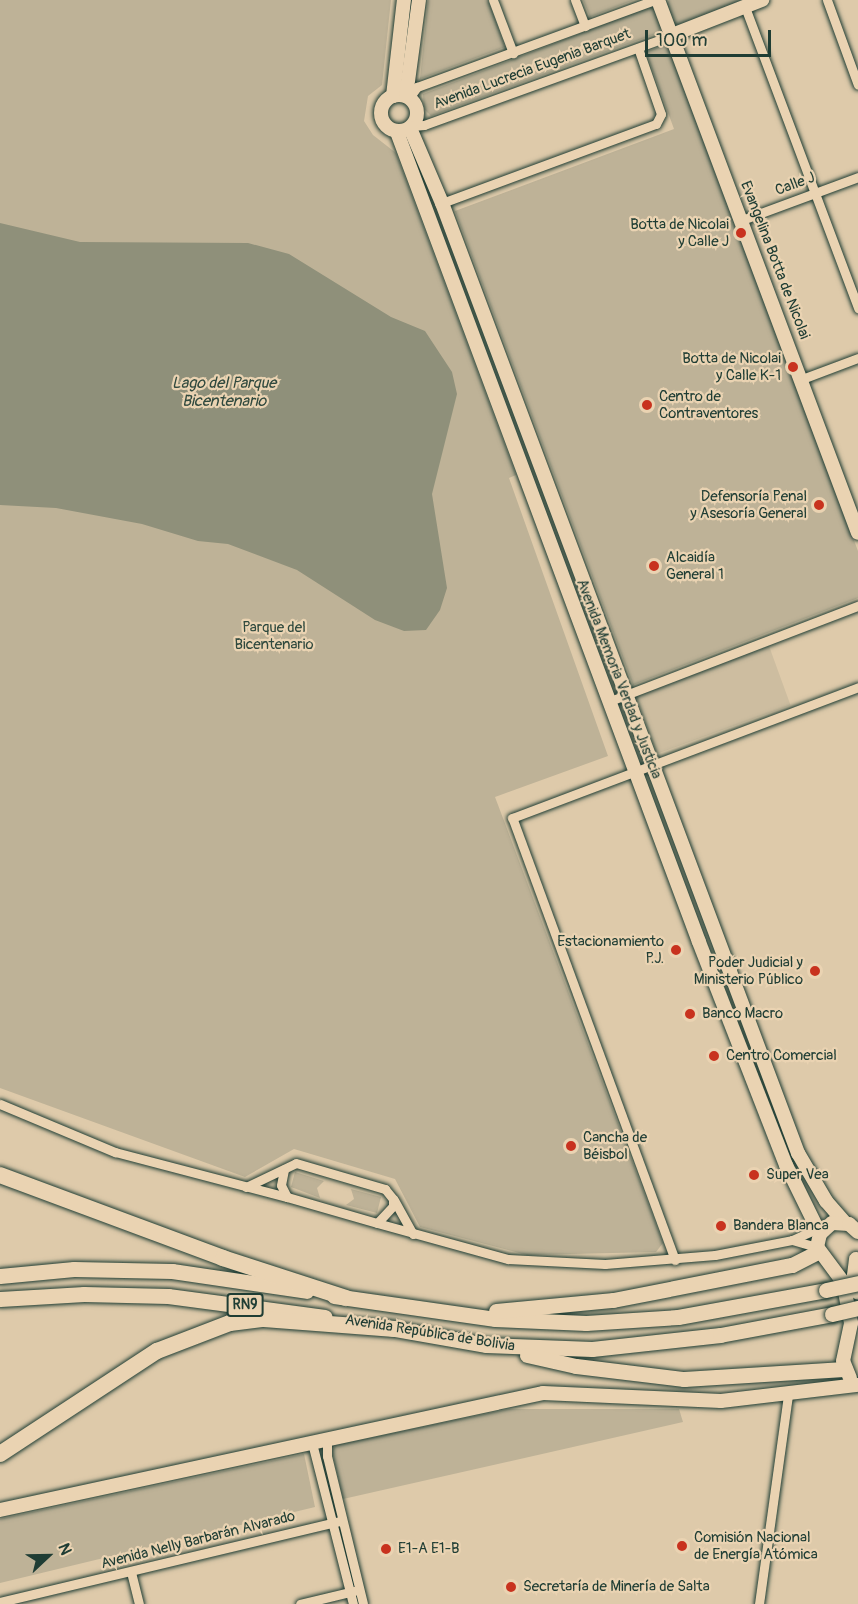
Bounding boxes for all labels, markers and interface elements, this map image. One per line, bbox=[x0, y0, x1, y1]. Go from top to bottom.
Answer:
scale bar bbox=[648, 18, 774, 56]
street label: Avenida Lucrecia Eugenia Barquet bbox=[431, 25, 633, 113]
text: 100 m bbox=[656, 29, 708, 52]
street label: Calle J bbox=[773, 168, 817, 200]
street label: Evangelina Botta de Nicolai bbox=[736, 178, 814, 342]
place label: Botta de Nicolai y Calle J bbox=[630, 215, 729, 250]
marker: Botta de Nicolai y Calle J bbox=[734, 226, 748, 240]
place label: Botta de Nicolai y Calle K-1 bbox=[682, 349, 781, 384]
marker: Botta de Nicolai y Calle K-1 bbox=[786, 360, 800, 374]
water label: Lago del Parque Bicentenario bbox=[172, 373, 276, 411]
place label: Centro de Contraventores bbox=[659, 387, 758, 422]
marker: Centro de Contraventores bbox=[640, 398, 654, 412]
place label: Defensoría Penal y Asesoría General bbox=[690, 487, 807, 522]
marker: Defensoría Penal y Asesoría General bbox=[812, 498, 826, 512]
place label: Alcaidía General 1 bbox=[666, 548, 724, 583]
marker: Alcaidía General 1 bbox=[647, 559, 661, 573]
street label: Avenida Memoria Verdad y Justicia bbox=[573, 577, 665, 781]
park label: Parque del Bicentenario bbox=[235, 618, 313, 653]
place label: Estacionamiento P.J. bbox=[557, 932, 664, 967]
marker: Estacionamiento P.J. bbox=[669, 943, 683, 957]
place label: Poder Judicial y Ministerio Público bbox=[694, 953, 803, 988]
marker: Poder Judicial y Ministerio Público bbox=[808, 964, 822, 978]
place label: Banco Macro bbox=[702, 1005, 783, 1023]
marker: Banco Macro bbox=[683, 1007, 697, 1021]
place label: Centro Comercial bbox=[726, 1047, 837, 1065]
marker: Centro Comercial bbox=[707, 1049, 721, 1063]
place label: Cancha de Béisbol bbox=[583, 1128, 647, 1163]
marker: Cancha de Béisbol bbox=[564, 1139, 578, 1153]
place label: Super Vea bbox=[766, 1166, 829, 1184]
marker: Super Vea bbox=[747, 1168, 761, 1182]
place label: Bandera Blanca bbox=[733, 1217, 829, 1235]
marker: Bandera Blanca bbox=[714, 1219, 728, 1233]
road number: RN9 bbox=[226, 1294, 264, 1316]
street label: Avenida República de Bolivia bbox=[344, 1311, 516, 1355]
street label: Avenida Nelly Barbarán Alvarado bbox=[99, 1507, 297, 1573]
north arrow bbox=[18, 1526, 78, 1586]
place label: Comisión Nacional de Energía Atómica bbox=[694, 1528, 818, 1563]
marker: Comisión Nacional de Energía Atómica bbox=[675, 1539, 689, 1553]
text: N bbox=[53, 1540, 76, 1558]
place label: E1-A E1-B bbox=[398, 1540, 460, 1558]
marker: E1-A E1-B bbox=[379, 1542, 393, 1556]
place label: Secretaría de Minería de Salta bbox=[523, 1578, 710, 1596]
marker: Secretaría de Minería de Salta bbox=[504, 1580, 518, 1594]

